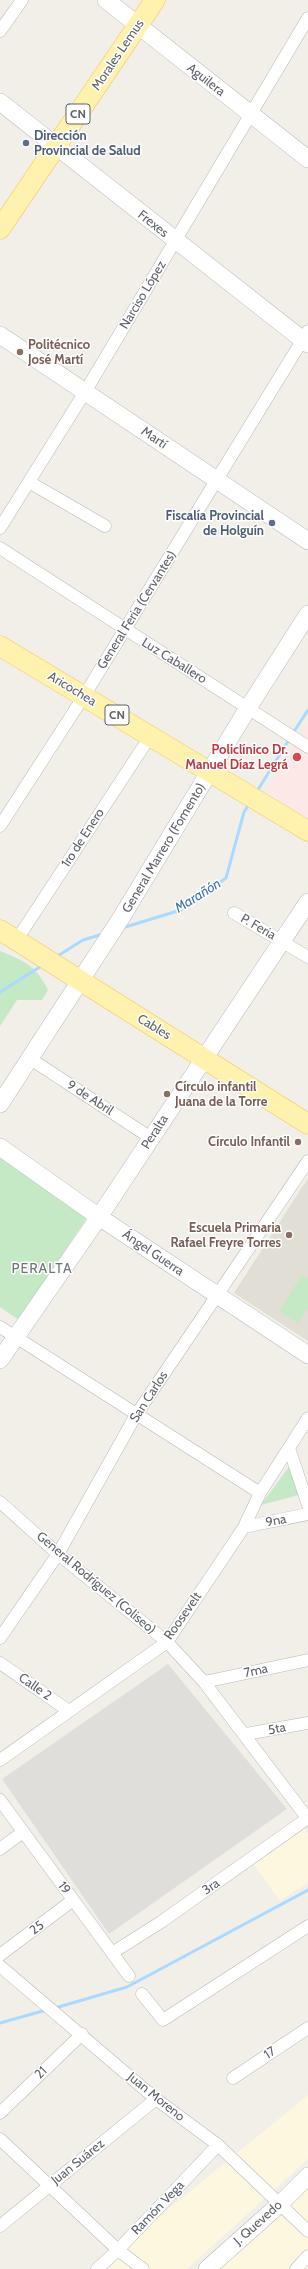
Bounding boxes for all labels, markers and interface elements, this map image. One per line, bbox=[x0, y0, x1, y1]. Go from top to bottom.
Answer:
street label: Morales Lemus bbox=[88, 16, 148, 94]
street label: Aguilera bbox=[184, 60, 228, 100]
road number: CN bbox=[66, 104, 90, 124]
place label: Dirección Provincial de Salud bbox=[34, 128, 141, 159]
marker: Dirección Provincial de Salud bbox=[21, 138, 31, 148]
street label: Frexes bbox=[135, 207, 171, 241]
street label: Narciso López bbox=[117, 258, 169, 332]
place label: Politécnico José Martí bbox=[28, 337, 90, 368]
marker: Politécnico José Martí bbox=[15, 347, 25, 357]
street label: Martí bbox=[138, 424, 170, 452]
place label: Fiscalía Provincial de Holguín bbox=[166, 508, 264, 539]
marker: Fiscalía Provincial de Holguín bbox=[267, 518, 277, 528]
street label: General Feria (Cervantes) bbox=[94, 548, 180, 672]
street label: Luz Caballero bbox=[139, 635, 209, 687]
street label: Aricochea bbox=[45, 668, 99, 710]
road number: CN bbox=[105, 705, 129, 725]
place label: Policlínico Dr. Manuel Díaz Legrá bbox=[185, 742, 288, 773]
marker: Policlínico Dr. Manuel Díaz Legrá bbox=[291, 751, 303, 763]
street label: General Marrero (Fomento) bbox=[119, 780, 209, 916]
street label: 1ro de Enero bbox=[58, 806, 108, 870]
water label: Marañón bbox=[172, 875, 224, 917]
street label: P. Feria bbox=[238, 911, 278, 943]
street label: Cables bbox=[134, 1011, 174, 1043]
street label: 9 de Abril bbox=[64, 1077, 116, 1119]
place label: Círculo infantil Juana de la Torre bbox=[175, 1079, 267, 1110]
marker: Círculo infantil Juana de la Torre bbox=[162, 1089, 172, 1099]
street label: Peralta bbox=[138, 1112, 172, 1152]
place label: Círculo Infantil bbox=[208, 1134, 290, 1150]
marker: Círculo Infantil bbox=[293, 1137, 303, 1147]
place label: Escuela Primaria Rafael Freyre Torres bbox=[170, 1220, 281, 1251]
street label: Ángel Guerra bbox=[119, 1227, 187, 1279]
marker: Escuela Primaria Rafael Freyre Torres bbox=[284, 1230, 294, 1240]
district label: PERALTA bbox=[11, 1261, 73, 1277]
street label: San Carlos bbox=[127, 1368, 171, 1426]
street label: 9na bbox=[264, 1511, 288, 1531]
street label: General Rodríguez (Coliseo) bbox=[33, 1529, 159, 1637]
street label: Roosevelt bbox=[161, 1589, 205, 1643]
street label: 7ma bbox=[243, 1661, 269, 1681]
street label: Calle 2 bbox=[15, 1670, 55, 1704]
street label: 5ta bbox=[267, 1720, 287, 1738]
street label: 3ra bbox=[199, 1876, 223, 1898]
street label: 19 bbox=[54, 1879, 74, 1897]
street label: 25 bbox=[27, 1918, 47, 1938]
street label: 17 bbox=[261, 2044, 279, 2062]
street label: 21 bbox=[32, 2064, 50, 2082]
street label: Juan Moreno bbox=[124, 2069, 188, 2125]
street label: Juan Suárez bbox=[48, 2136, 108, 2188]
street label: Ramón Vega bbox=[128, 2178, 188, 2238]
street label: J. Quevedo bbox=[231, 2197, 285, 2249]

